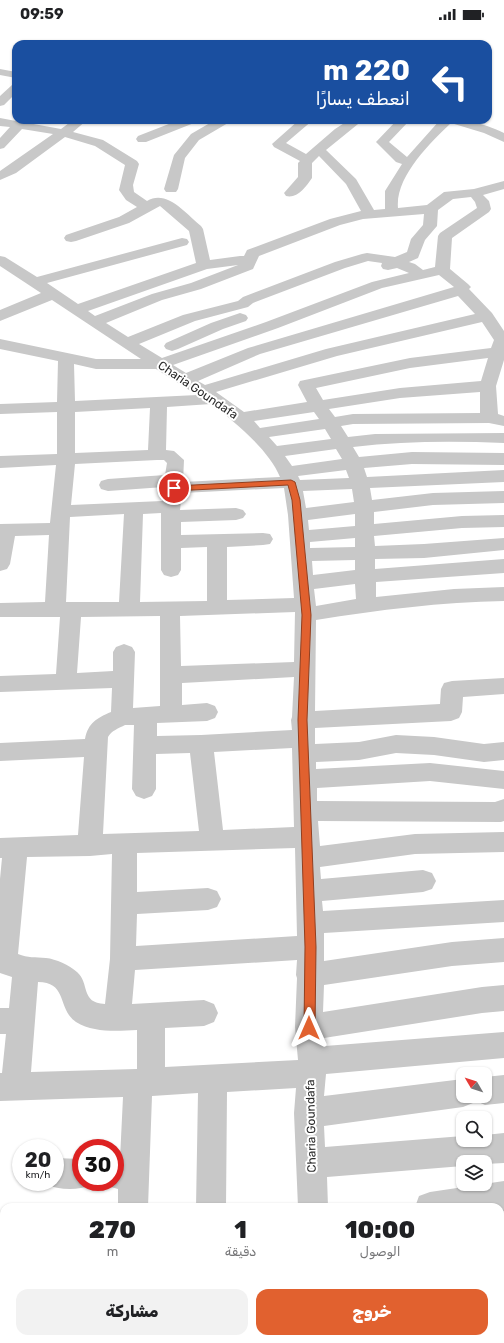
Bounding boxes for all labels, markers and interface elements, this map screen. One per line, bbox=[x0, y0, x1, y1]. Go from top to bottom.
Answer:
text: 09:59 bbox=[20, 5, 64, 23]
text: 220 m bbox=[323, 54, 410, 87]
icon: left bbox=[424, 56, 476, 108]
text: انعطف يسارًا bbox=[316, 88, 410, 110]
street label: Charia Goundafa bbox=[155, 358, 241, 422]
pin bbox=[157, 471, 191, 505]
icon: arrive bbox=[163, 477, 185, 499]
position arrow bbox=[288, 1007, 330, 1049]
north arrow bbox=[456, 1067, 492, 1103]
map controls bbox=[456, 1067, 492, 1191]
street label: Charia Goundafa bbox=[303, 1079, 319, 1173]
button: search bbox=[456, 1111, 492, 1147]
speed limit sign: 30 bbox=[72, 1139, 124, 1191]
text: 20 bbox=[25, 1148, 51, 1172]
button: layers bbox=[456, 1155, 492, 1191]
text: km/h bbox=[26, 1169, 50, 1181]
text: 270 bbox=[89, 1216, 136, 1244]
text: 1 bbox=[234, 1216, 247, 1244]
text: 10:00 bbox=[345, 1216, 415, 1244]
text: m bbox=[107, 1244, 118, 1259]
text: دقيقة bbox=[225, 1244, 256, 1259]
text: الوصول bbox=[360, 1244, 401, 1259]
button: مشاركة bbox=[16, 1289, 248, 1335]
button: خروج bbox=[256, 1289, 488, 1335]

